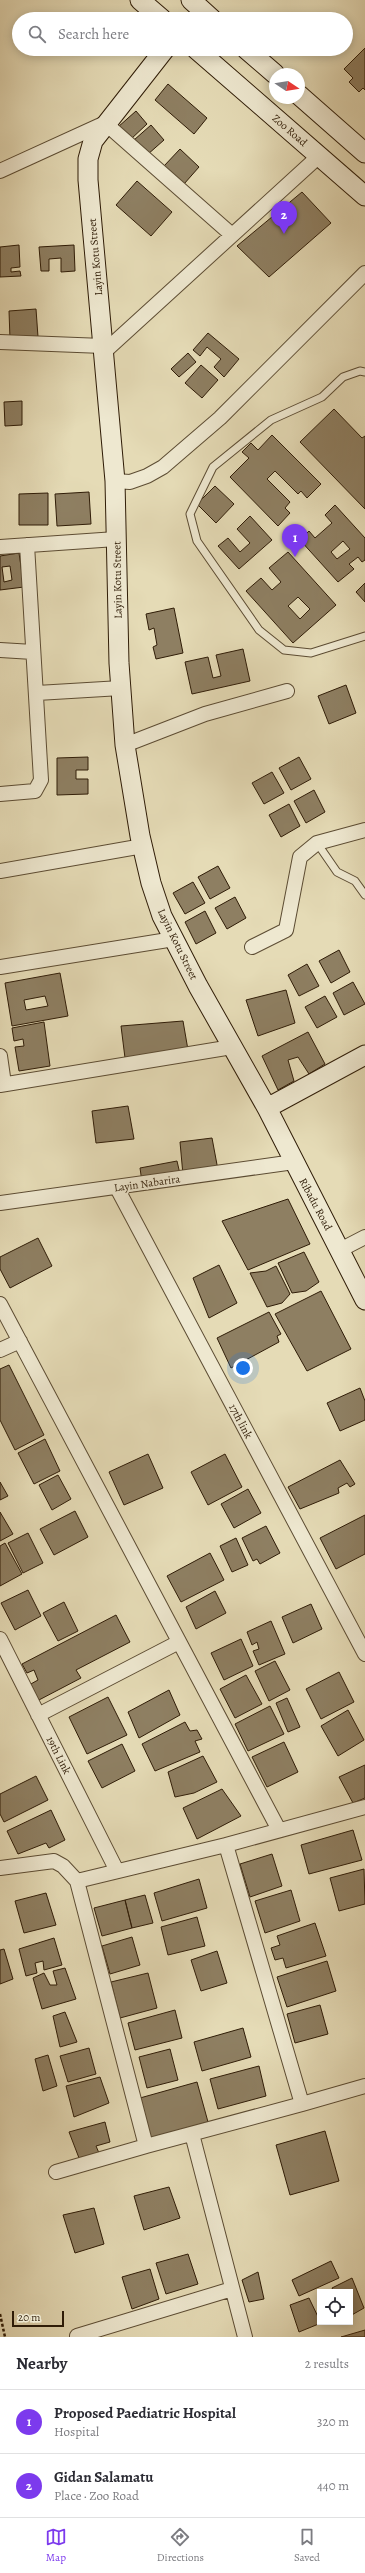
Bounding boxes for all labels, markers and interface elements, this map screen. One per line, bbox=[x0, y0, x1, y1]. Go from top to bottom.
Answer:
search box bbox=[12, 12, 353, 56]
icon: search bbox=[26, 23, 48, 45]
text: Search here bbox=[58, 24, 129, 44]
north arrow bbox=[269, 68, 305, 104]
street label: Zoo Road bbox=[269, 111, 311, 150]
pin: 2 bbox=[271, 201, 297, 234]
street label: Layin Kotu Street bbox=[85, 217, 106, 296]
pin: 1 bbox=[282, 524, 308, 557]
street label: Layin Kotu Street bbox=[109, 541, 126, 619]
street label: Layin Kotu Street bbox=[154, 906, 201, 983]
street label: Layin Nabarira bbox=[113, 1171, 182, 1196]
street label: Ribadu Road bbox=[295, 1175, 336, 1233]
your location bbox=[233, 1358, 253, 1378]
street label: 17th link bbox=[225, 1401, 256, 1442]
street label: 19th Link bbox=[43, 1734, 75, 1777]
map controls bbox=[317, 2289, 353, 2325]
button: locate bbox=[317, 2289, 353, 2325]
scale bar bbox=[12, 2309, 64, 2328]
text: 20 m bbox=[18, 2310, 40, 2325]
text: Nearby bbox=[16, 2352, 67, 2375]
text: 2 results bbox=[305, 2355, 349, 2372]
text: Proposed Paediatric Hospital bbox=[54, 2403, 236, 2423]
text: 1 bbox=[27, 2413, 31, 2430]
text: 320 m bbox=[317, 2413, 349, 2430]
text: Hospital bbox=[54, 2423, 99, 2440]
text: Gidan Salamatu bbox=[54, 2467, 154, 2487]
text: 2 bbox=[26, 2477, 32, 2494]
text: 440 m bbox=[317, 2477, 349, 2494]
text: Place · Zoo Road bbox=[54, 2487, 139, 2504]
tab: Map bbox=[45, 2526, 67, 2565]
tab: Directions bbox=[157, 2526, 204, 2565]
tab: Saved bbox=[294, 2526, 320, 2565]

